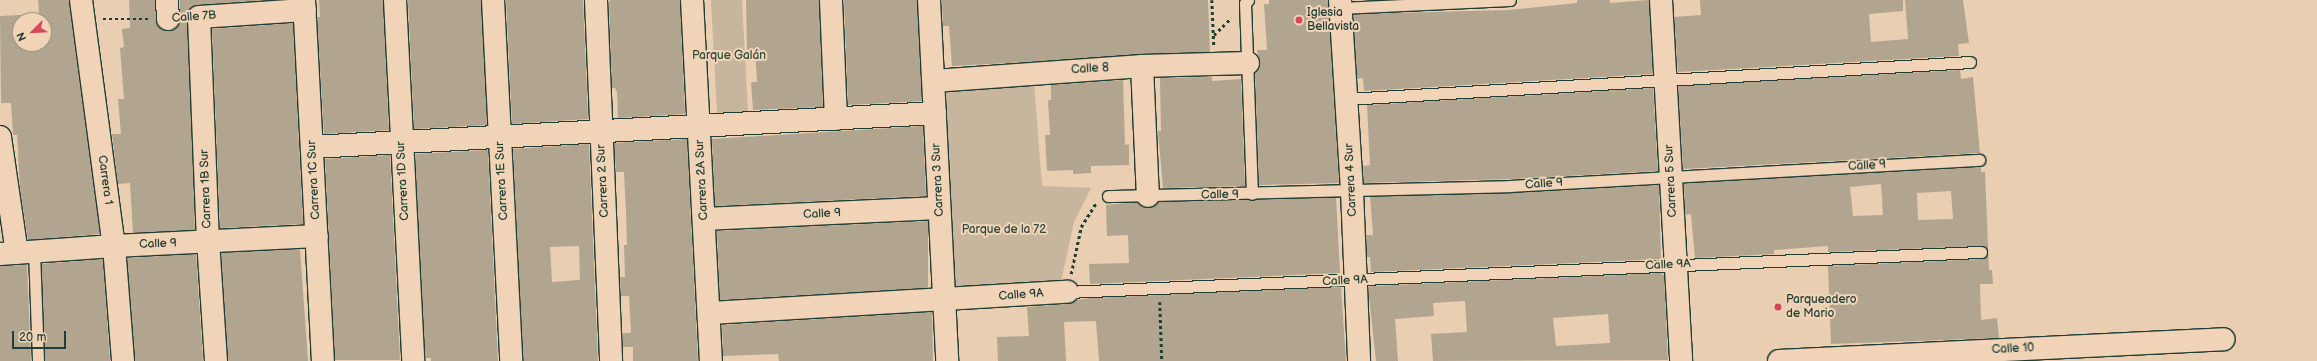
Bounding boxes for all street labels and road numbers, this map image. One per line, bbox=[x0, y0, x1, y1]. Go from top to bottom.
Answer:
street label: Calle 7B bbox=[171, 8, 217, 26]
street label: Calle 8 bbox=[1071, 60, 1109, 78]
street label: Carrera 2A Sur bbox=[693, 139, 711, 221]
street label: Carrera 1C Sur bbox=[305, 140, 323, 220]
street label: Carrera 1D Sur bbox=[394, 141, 412, 221]
street label: Carrera 1E Sur bbox=[493, 141, 511, 221]
street label: Carrera 3 Sur bbox=[929, 143, 947, 217]
street label: Carrera 4 Sur bbox=[1342, 143, 1360, 217]
street label: Carrera 2 Sur bbox=[594, 144, 612, 218]
street label: Carrera 5 Sur bbox=[1662, 144, 1680, 218]
street label: Carrera 1B Sur bbox=[197, 149, 215, 229]
street label: Carrera 1 bbox=[94, 154, 116, 206]
street label: Calle 9 bbox=[1848, 158, 1886, 174]
street label: Calle 9 bbox=[1525, 175, 1563, 193]
street label: Calle 9 bbox=[1201, 187, 1239, 203]
street label: Calle 9 bbox=[803, 206, 841, 222]
street label: Calle 9 bbox=[139, 236, 177, 252]
street label: Calle 9A bbox=[1645, 257, 1691, 273]
street label: Calle 9A bbox=[1322, 273, 1368, 289]
street label: Calle 9A bbox=[998, 286, 1044, 304]
street label: Calle 10 bbox=[1991, 341, 2035, 357]

